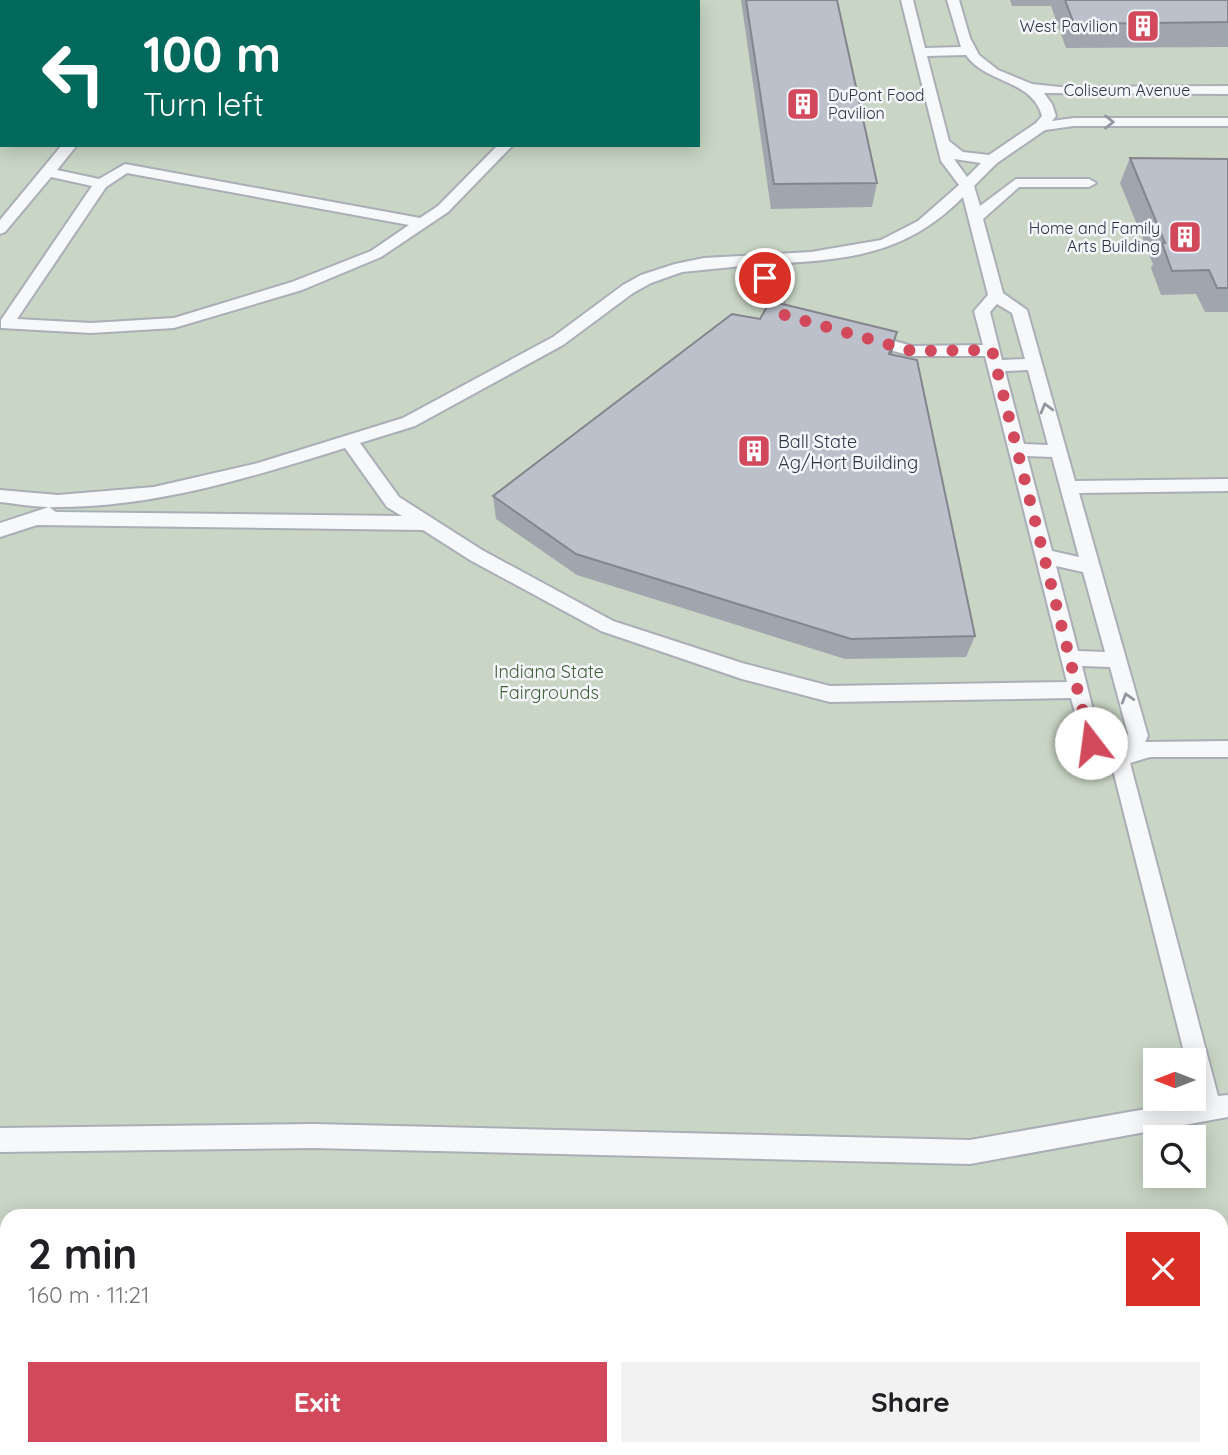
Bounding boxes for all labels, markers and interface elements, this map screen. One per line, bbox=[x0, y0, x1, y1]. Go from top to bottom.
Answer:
building icon: West Pavilion bbox=[1124, 7, 1162, 45]
place label: West Pavilion bbox=[1020, 16, 1118, 36]
text: 100 m bbox=[143, 23, 281, 84]
icon: left bbox=[28, 28, 119, 119]
street label: Coliseum Avenue bbox=[1064, 80, 1190, 100]
text: Turn left bbox=[143, 84, 264, 124]
building icon: DuPont Food Pavilion bbox=[784, 85, 822, 123]
place label: DuPont Food Pavilion bbox=[828, 85, 925, 123]
one-way arrow bbox=[1104, 114, 1114, 130]
place label: Home and Family Arts Building bbox=[1029, 218, 1160, 256]
building icon: Home and Family Arts Building bbox=[1166, 218, 1204, 256]
pin bbox=[735, 248, 795, 308]
icon: arrive bbox=[746, 259, 784, 297]
one-way arrow bbox=[1039, 402, 1054, 414]
place label: Ball State Ag/Hort Building bbox=[778, 430, 918, 474]
building icon: Ball State Ag/Hort Building bbox=[735, 432, 773, 470]
park label: Indiana State Fairgrounds bbox=[494, 660, 604, 704]
one-way arrow bbox=[1120, 692, 1135, 704]
position arrow bbox=[1054, 706, 1128, 780]
north arrow bbox=[1143, 1048, 1206, 1111]
map controls bbox=[1143, 1048, 1206, 1188]
button: search bbox=[1143, 1125, 1206, 1188]
text: 2 min bbox=[28, 1227, 137, 1280]
button: close bbox=[1126, 1232, 1200, 1306]
text: 160 m · 11:21 bbox=[28, 1280, 149, 1309]
button: Exit bbox=[28, 1362, 607, 1442]
button: Share bbox=[621, 1362, 1200, 1442]

